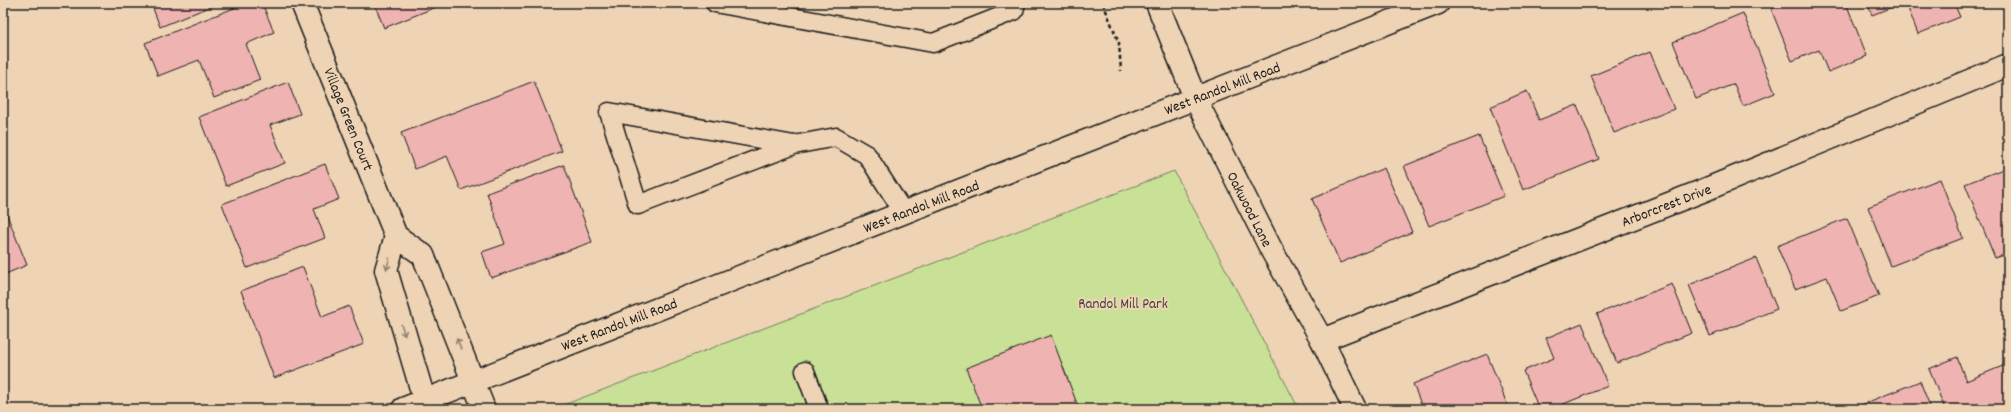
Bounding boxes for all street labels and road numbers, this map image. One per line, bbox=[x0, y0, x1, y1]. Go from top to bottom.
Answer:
street label: West Randol Mill Road bbox=[1162, 58, 1284, 122]
street label: Village Green Court bbox=[317, 65, 378, 175]
street label: Oakwood Lane bbox=[1220, 168, 1277, 252]
street label: West Randol Mill Road bbox=[861, 176, 983, 240]
street label: Arborcrest Drive bbox=[1618, 179, 1715, 234]
street label: West Randol Mill Road bbox=[559, 294, 681, 358]

